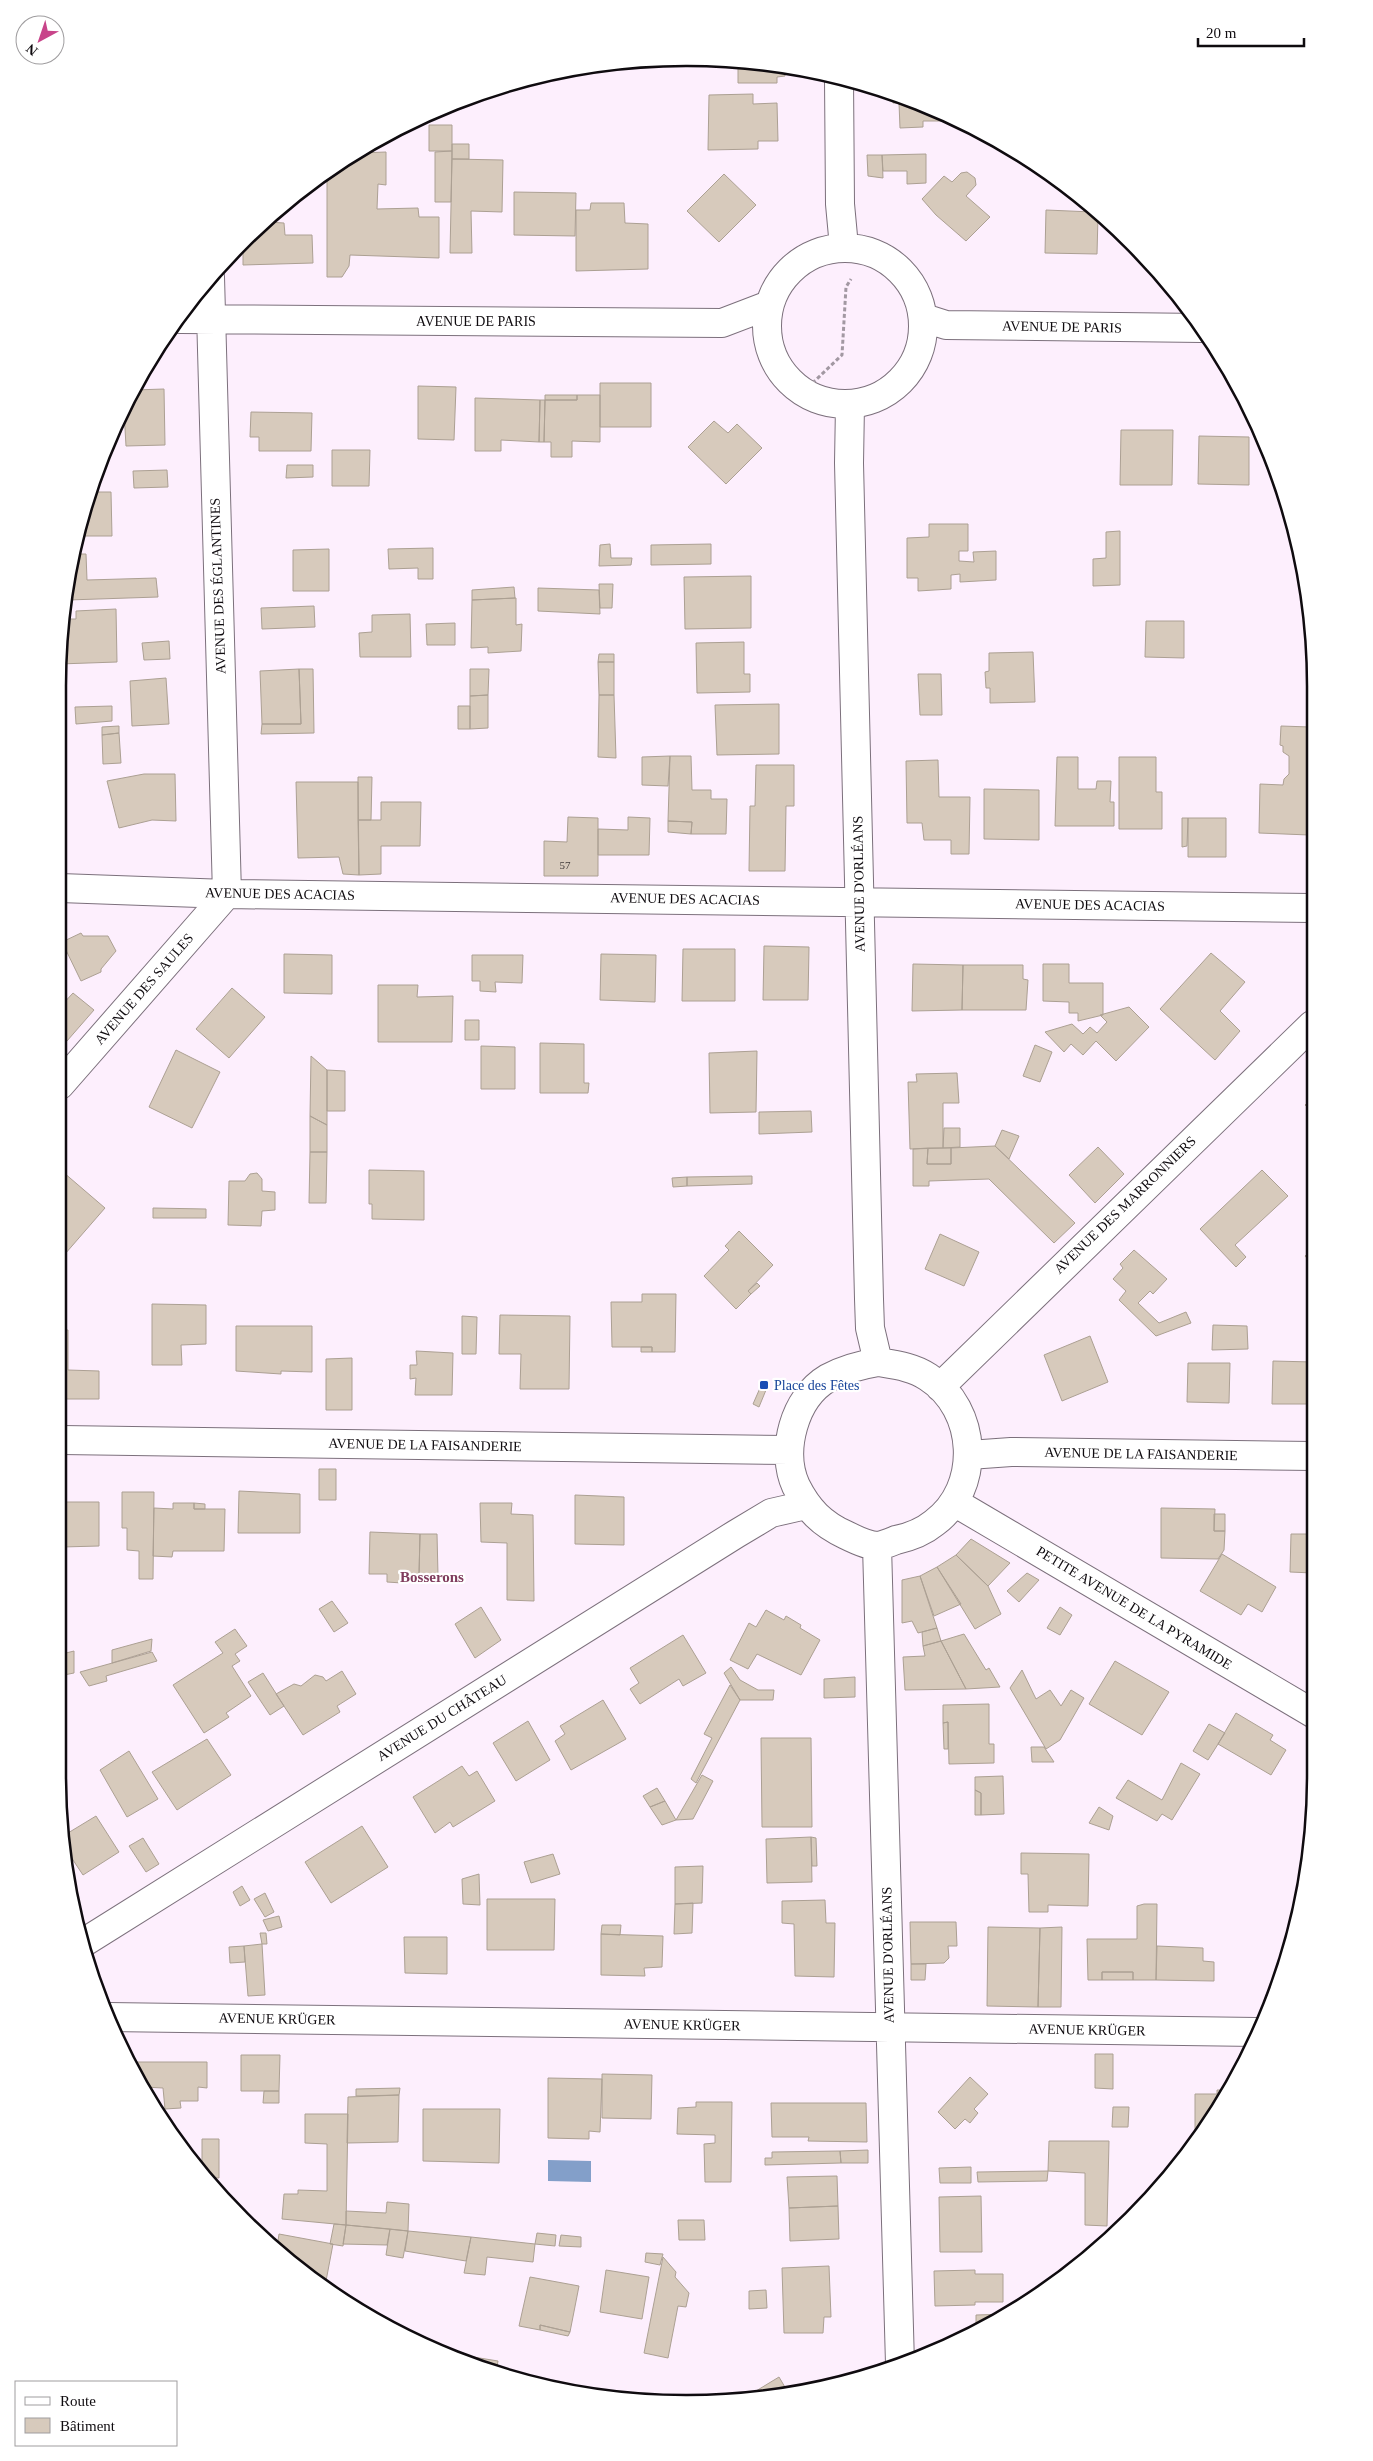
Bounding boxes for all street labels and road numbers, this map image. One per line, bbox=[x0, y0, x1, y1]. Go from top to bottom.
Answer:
street label: AVENUE DE PARIS bbox=[416, 314, 536, 329]
street label: AVENUE DE PARIS bbox=[1002, 318, 1122, 336]
street label: AVENUE DES ÉGLANTINES bbox=[206, 498, 229, 674]
street label: AVENUE D'ORLÉANS bbox=[849, 816, 868, 952]
street label: AVENUE DES ACACIAS bbox=[205, 885, 355, 903]
street label: AVENUE DES ACACIAS bbox=[610, 890, 760, 908]
street label: AVENUE DES ACACIAS bbox=[1015, 896, 1165, 914]
street label: AVENUE DES SAULES bbox=[92, 930, 196, 1048]
street label: AVENUE DES MARRONNIERS bbox=[1051, 1133, 1199, 1277]
street label: AVENUE DE LA FAISANDERIE bbox=[328, 1436, 522, 1454]
street label: AVENUE DE LA FAISANDERIE bbox=[1044, 1445, 1238, 1463]
street label: PETITE AVENUE DE LA PYRAMIDE bbox=[1034, 1544, 1234, 1672]
street label: AVENUE DU CHÂTEAU bbox=[374, 1671, 510, 1764]
street label: AVENUE D'ORLÉANS bbox=[878, 1887, 897, 2023]
street label: AVENUE KRÜGER bbox=[218, 2009, 336, 2028]
street label: AVENUE KRÜGER bbox=[623, 2015, 741, 2034]
street label: AVENUE KRÜGER bbox=[1028, 2020, 1146, 2039]

